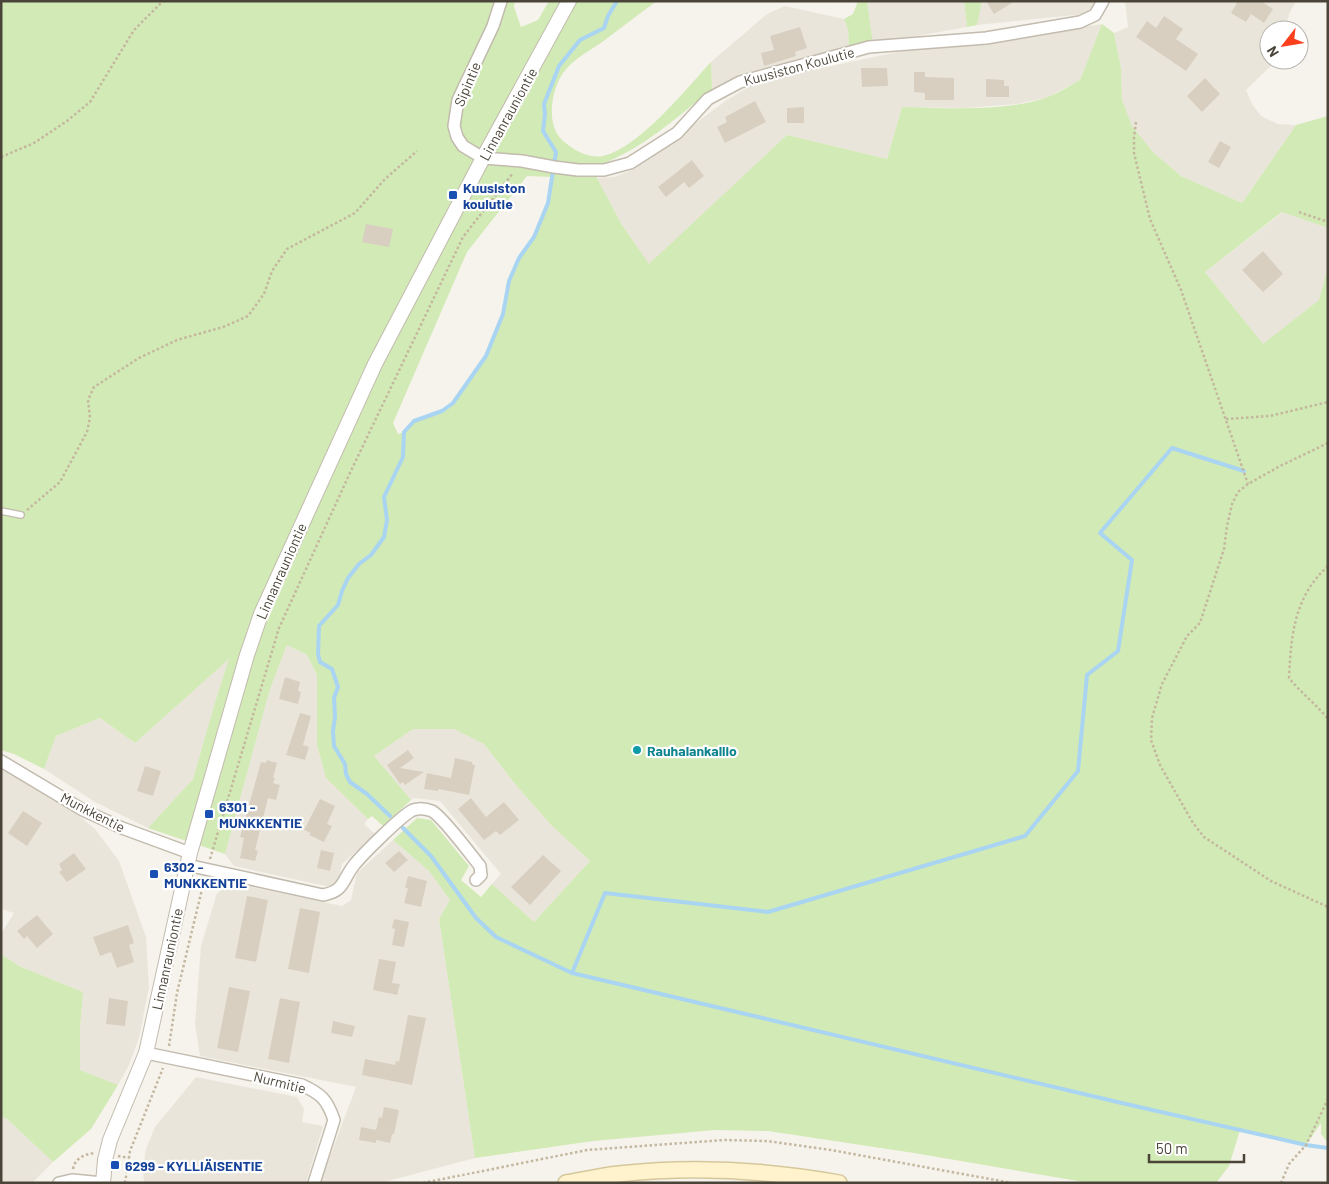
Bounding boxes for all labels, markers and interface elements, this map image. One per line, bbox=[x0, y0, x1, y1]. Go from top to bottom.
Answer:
north arrow bbox=[1259, 20, 1309, 70]
street label: Kuusiston Koulutie bbox=[742, 43, 856, 89]
text: N bbox=[1263, 44, 1282, 60]
street label: Sipintie bbox=[450, 59, 484, 109]
street label: Linnanrauniontie bbox=[475, 65, 541, 163]
place label: Kuusiston koulutie bbox=[463, 179, 525, 212]
marker: Kuusiston koulutie bbox=[447, 189, 459, 201]
street label: Linnanrauniontie bbox=[252, 520, 310, 622]
place label: Rauhalankallio bbox=[647, 742, 737, 759]
marker: Rauhalankallio bbox=[631, 744, 643, 756]
street label: Munkkentie bbox=[58, 789, 128, 835]
place label: 6301 - MUNKKENTIE bbox=[219, 798, 302, 831]
marker: 6301 - MUNKKENTIE bbox=[203, 808, 215, 820]
place label: 6302 - MUNKKENTIE bbox=[164, 858, 247, 891]
marker: 6302 - MUNKKENTIE bbox=[148, 868, 160, 880]
street label: Linnanrauniontie bbox=[148, 907, 186, 1011]
street label: Nurmitie bbox=[252, 1067, 308, 1097]
scale bar bbox=[1149, 1132, 1244, 1164]
text: 50 m bbox=[1156, 1139, 1188, 1157]
place label: 6299 - KYLLIÄISENTIE bbox=[125, 1157, 263, 1174]
marker: 6299 - KYLLIÄISENTIE bbox=[109, 1159, 121, 1171]

